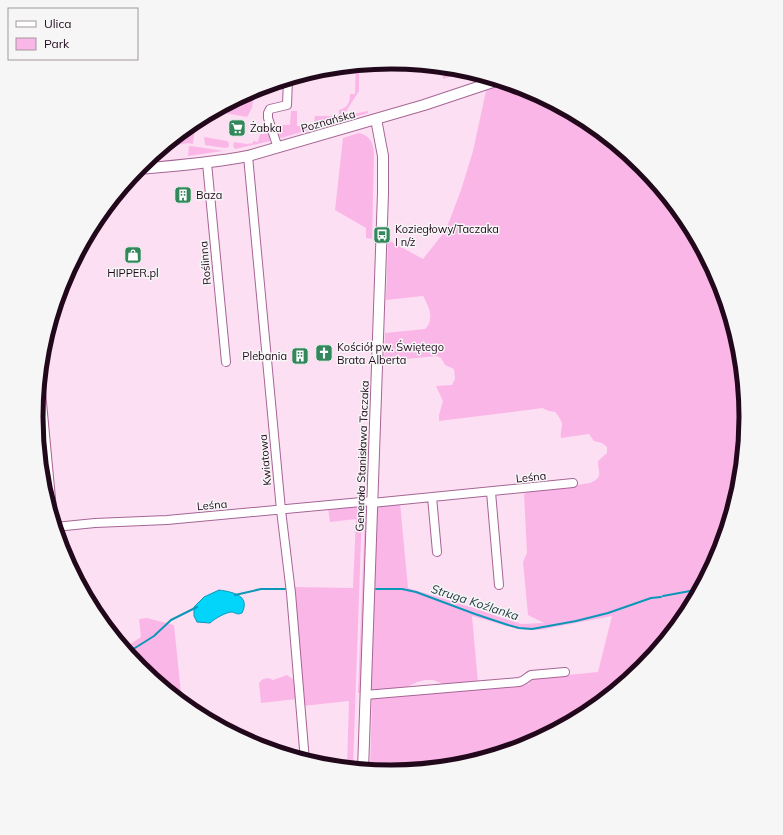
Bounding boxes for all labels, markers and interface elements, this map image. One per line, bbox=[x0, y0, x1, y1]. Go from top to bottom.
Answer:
legend bbox=[8, 8, 138, 60]
text: Ulica bbox=[44, 16, 72, 31]
text: Park bbox=[44, 36, 70, 51]
street label: Poznańska bbox=[299, 107, 357, 135]
supermarket icon: Żabka bbox=[227, 118, 247, 138]
place label: Żabka bbox=[250, 121, 282, 135]
building icon: Baza bbox=[173, 185, 193, 205]
place label: Baza bbox=[196, 188, 222, 202]
place label: Koziegłowy/Taczaka I n/ż bbox=[395, 222, 499, 249]
bus stop icon: Koziegłowy/Taczaka I n/ż bbox=[372, 225, 392, 245]
street label: Roślinna bbox=[196, 240, 214, 286]
shop icon: HIPPER.pl bbox=[123, 245, 143, 265]
place label: HIPPER.pl bbox=[107, 266, 159, 280]
place label: Kościół pw. Świętego Brata Alberta bbox=[337, 340, 444, 367]
church icon: Kościół pw. Świętego Brata Alberta bbox=[314, 343, 334, 363]
building icon: Plebania bbox=[290, 346, 310, 366]
place label: Plebania bbox=[242, 349, 287, 363]
street label: Generała Stanisława Taczaka bbox=[352, 380, 372, 532]
street label: Kwiatowa bbox=[256, 434, 274, 486]
street label: Leśna bbox=[515, 468, 547, 486]
street label: Leśna bbox=[196, 497, 228, 513]
water label: Struga Koźlanka bbox=[429, 581, 521, 623]

